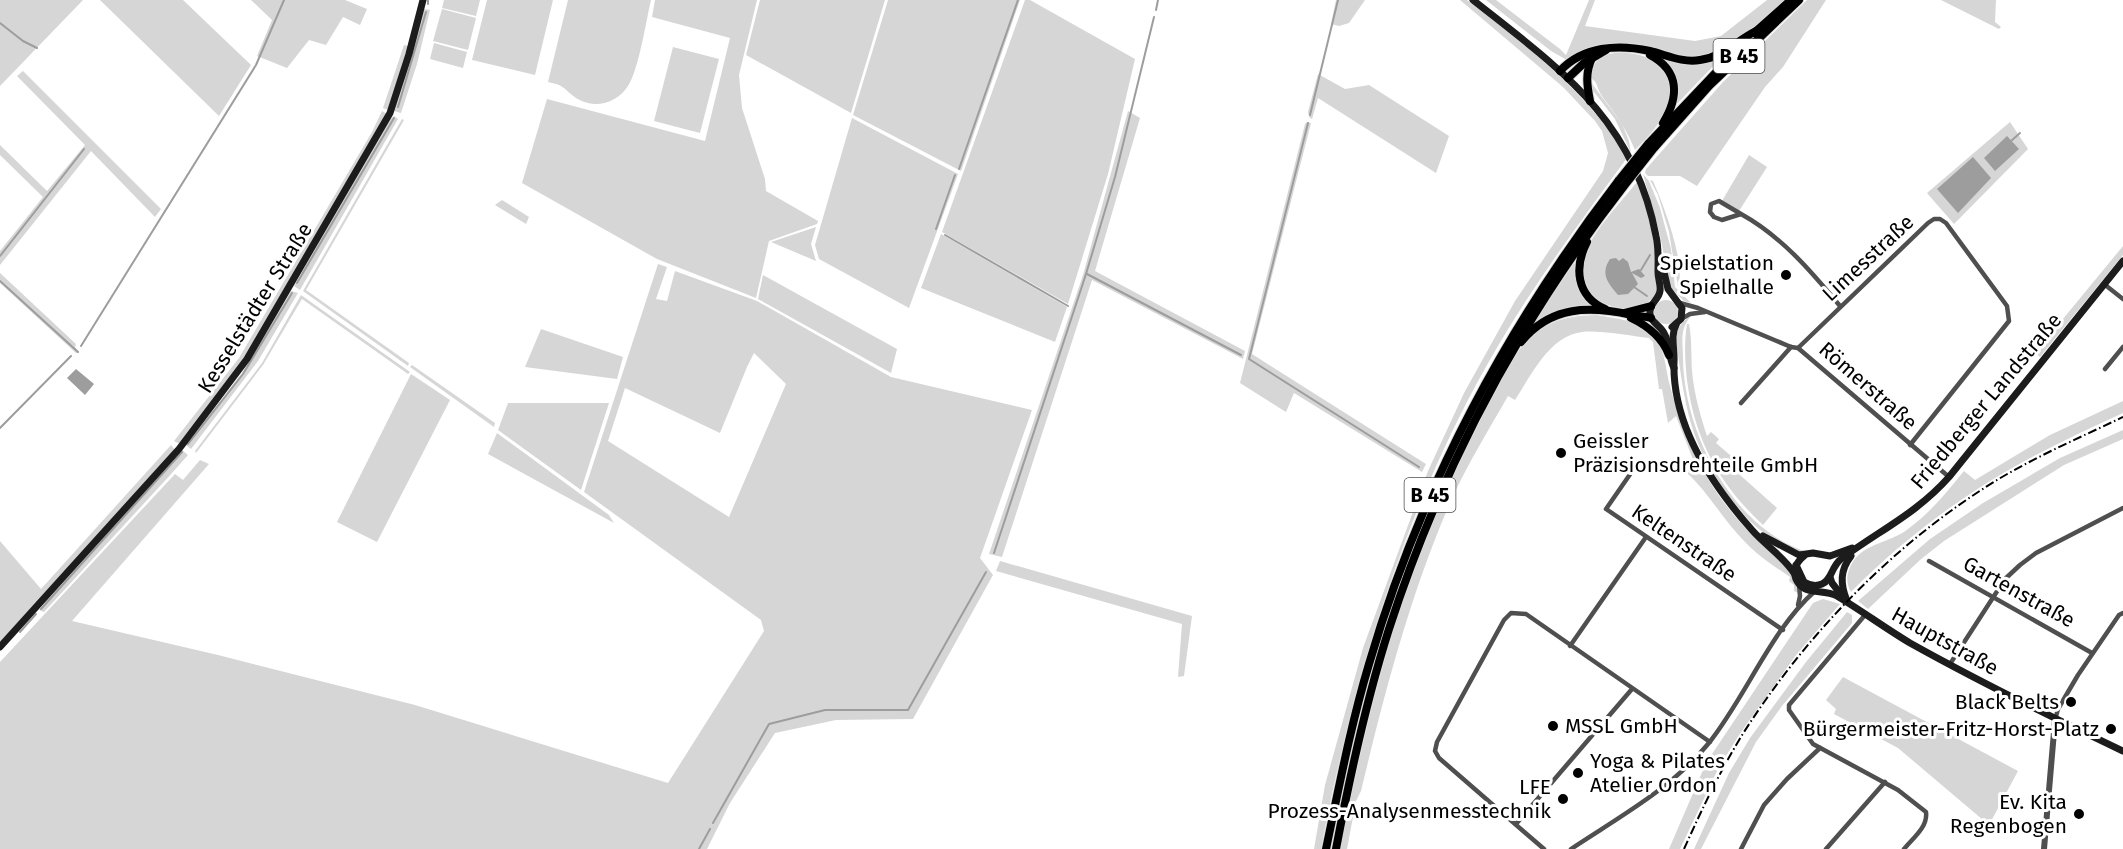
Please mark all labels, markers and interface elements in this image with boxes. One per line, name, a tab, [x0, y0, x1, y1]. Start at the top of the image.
road number: B 45	[1714, 39, 1764, 73]
street label: Limesstraße	[1817, 209, 1919, 307]
street label: Kesselstädter Straße	[192, 218, 318, 398]
place label: Spielstation Spielhalle	[1660, 250, 1774, 300]
marker: Spielstation Spielhalle	[1779, 268, 1793, 282]
street label: Friedberger Landstraße	[1905, 308, 2067, 494]
street label: Römerstraße	[1813, 336, 1923, 436]
place label: Geissler Präzisionsdrehteile GmbH	[1573, 428, 1818, 478]
marker: Geissler Präzisionsdrehteile GmbH	[1554, 446, 1568, 460]
road number: B 45	[1404, 478, 1456, 512]
street label: Keltenstraße	[1627, 498, 1741, 588]
street label: Gartenstraße	[1959, 551, 2079, 633]
street label: Hauptstraße	[1887, 601, 2003, 681]
place label: Black Belts	[1955, 689, 2059, 715]
marker: Black Belts	[2064, 695, 2078, 709]
place label: MSSL GmbH	[1565, 713, 1678, 739]
place label: Bürgermeister-Fritz-Horst-Platz	[1803, 716, 2099, 742]
marker: MSSL GmbH	[1546, 719, 1560, 733]
marker: Bürgermeister-Fritz-Horst-Platz	[2104, 722, 2118, 736]
place label: Yoga & Pilates Atelier Ordon	[1590, 748, 1725, 798]
marker: Yoga & Pilates Atelier Ordon	[1571, 766, 1585, 780]
place label: LFE Prozess-Analysenmesstechnik	[1268, 774, 1551, 824]
place label: Ev. Kita Regenbogen	[1950, 789, 2067, 839]
marker: LFE Prozess-Analysenmesstechnik	[1556, 792, 1570, 806]
marker: Ev. Kita Regenbogen	[2072, 807, 2086, 821]

